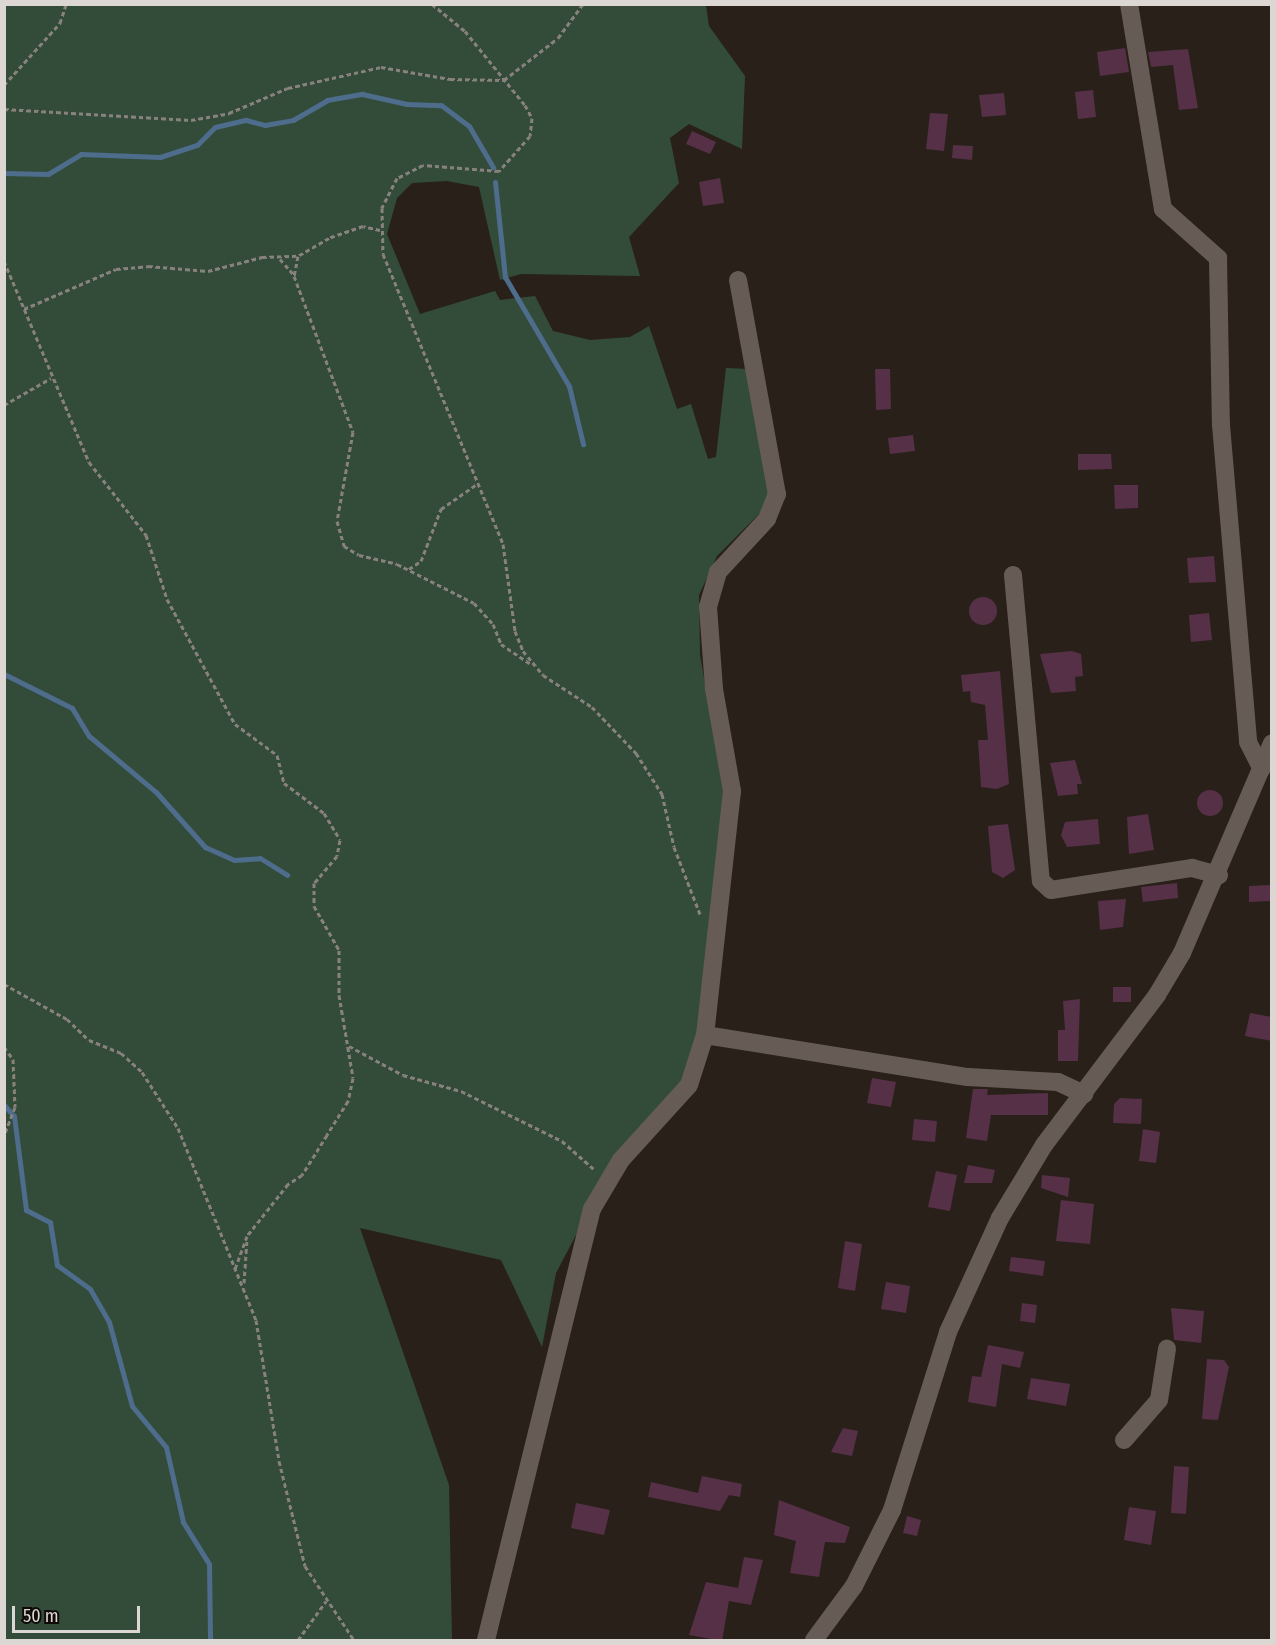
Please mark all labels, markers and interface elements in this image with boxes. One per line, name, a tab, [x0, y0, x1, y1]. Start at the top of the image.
scale bar	[15, 1594, 142, 1632]
text: 50 m	[23, 1605, 59, 1627]

